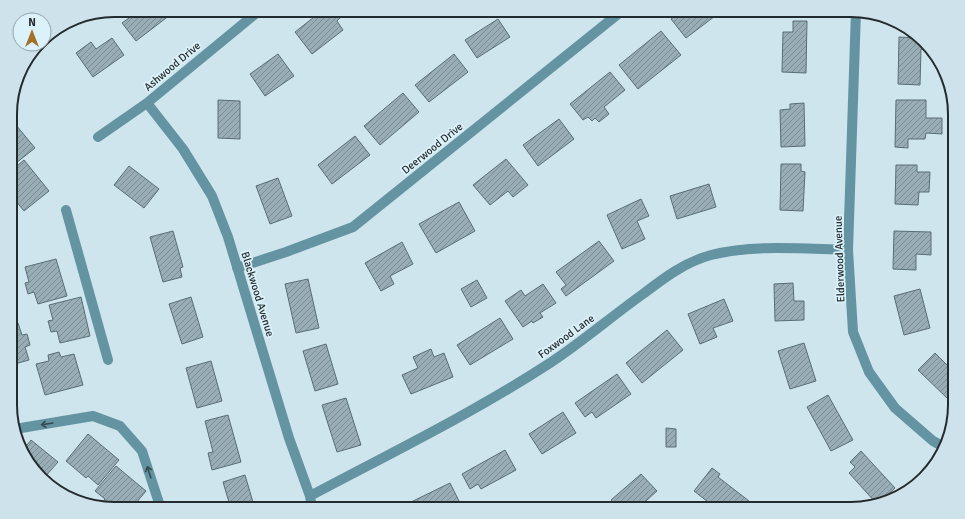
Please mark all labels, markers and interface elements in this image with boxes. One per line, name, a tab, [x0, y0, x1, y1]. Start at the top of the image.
north arrow	[12, 12, 52, 52]
text: N	[28, 16, 36, 29]
street label: Ashwood Drive	[142, 39, 203, 94]
street label: Deerwood Drive	[399, 120, 465, 177]
street label: Elderwood Avenue	[831, 215, 848, 303]
street label: Blackwood Avenue	[238, 250, 277, 338]
street label: Foxwood Lane	[536, 312, 597, 361]
one-way arrow	[41, 420, 54, 428]
one-way arrow	[145, 466, 152, 479]

